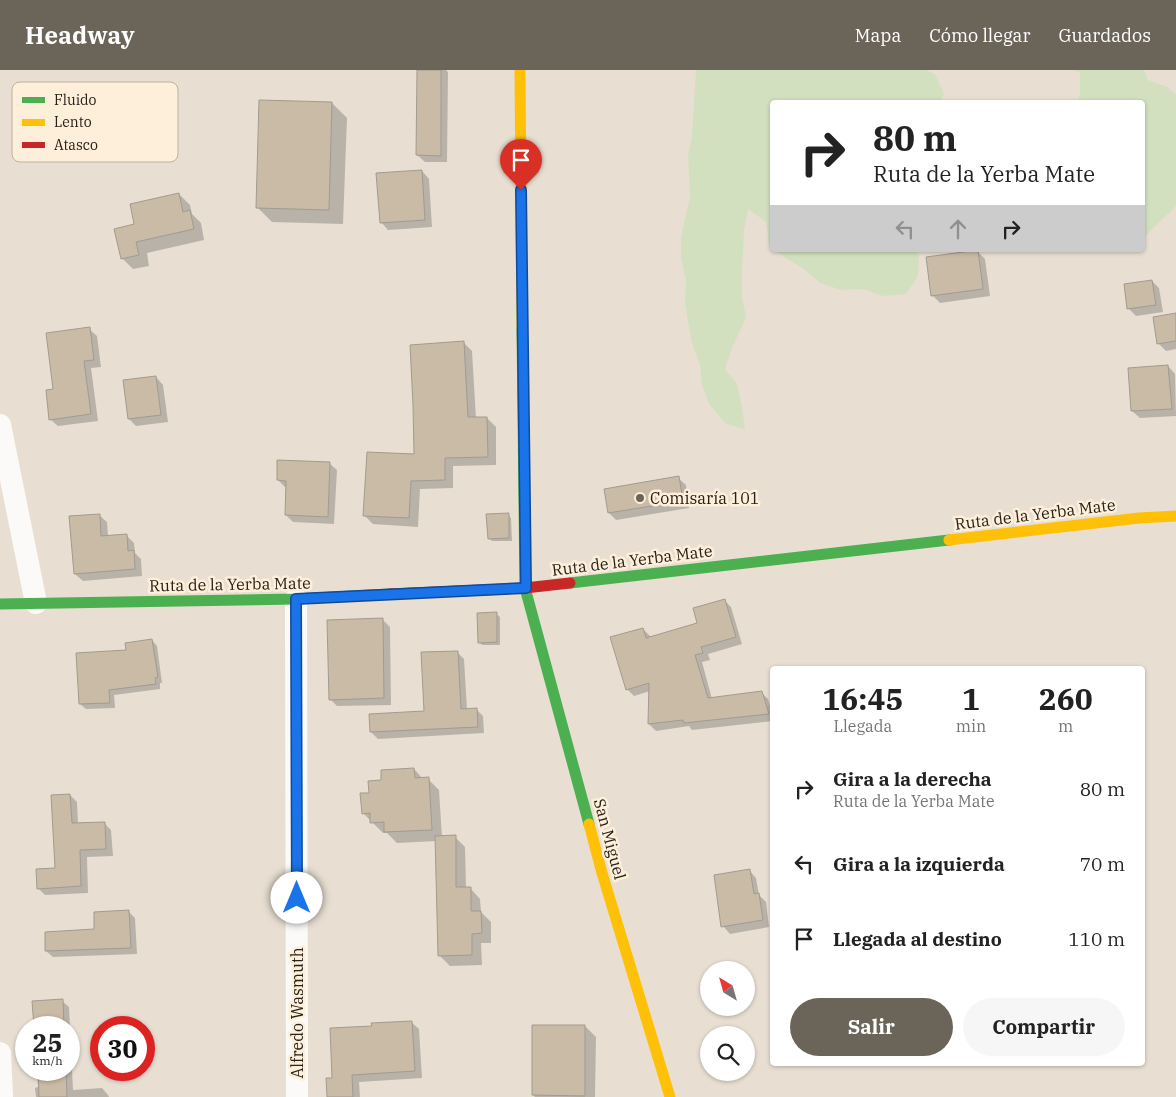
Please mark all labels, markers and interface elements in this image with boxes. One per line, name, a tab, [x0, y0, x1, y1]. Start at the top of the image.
text: Headway	[25, 19, 135, 51]
text: Mapa	[855, 24, 901, 47]
text: Cómo llegar	[929, 24, 1030, 47]
text: Guardados	[1058, 24, 1151, 47]
legend	[12, 82, 178, 162]
text: Fluido	[54, 91, 97, 109]
text: Lento	[54, 113, 92, 131]
text: 80 m	[873, 115, 957, 161]
icon: right	[790, 120, 855, 185]
text: Atasco	[54, 136, 98, 154]
pin	[500, 139, 542, 190]
icon: arrive	[507, 146, 535, 174]
text: Ruta de la Yerba Mate	[873, 159, 1095, 188]
icon: left	[891, 215, 919, 243]
icon: ahead	[944, 215, 972, 243]
icon: right	[997, 215, 1025, 243]
place label: Comisaría 101	[650, 488, 759, 508]
marker: Comisaría 101	[634, 492, 646, 504]
street label: Ruta de la Yerba Mate	[954, 494, 1116, 534]
street label: Ruta de la Yerba Mate	[551, 540, 713, 580]
street label: Ruta de la Yerba Mate	[149, 573, 311, 595]
text: 16:45	[822, 679, 903, 718]
text: 1	[962, 679, 980, 718]
text: 260	[1039, 679, 1093, 718]
text: Llegada	[834, 716, 892, 736]
text: min	[956, 716, 986, 736]
text: m	[1058, 716, 1073, 736]
text: Gira a la derecha	[833, 767, 992, 791]
icon: right	[790, 775, 818, 803]
text: 80 m	[1080, 777, 1125, 801]
text: Ruta de la Yerba Mate	[833, 791, 995, 811]
street label: San Miguel	[590, 796, 630, 882]
icon: left	[790, 850, 818, 878]
text: Gira a la izquierda	[833, 852, 1005, 876]
text: 70 m	[1080, 852, 1125, 876]
position arrow	[270, 871, 322, 923]
icon: arrive	[790, 925, 818, 953]
text: Llegada al destino	[833, 927, 1002, 951]
text: 110 m	[1068, 927, 1125, 951]
street label: Alfredo Wasmuth	[287, 947, 307, 1079]
north arrow	[700, 961, 755, 1016]
map controls	[700, 961, 755, 1081]
button: Salir	[790, 998, 953, 1056]
button: Compartir	[963, 998, 1125, 1056]
speed limit sign: 30	[90, 1016, 155, 1081]
text: 25	[32, 1026, 63, 1059]
button: search	[700, 1026, 755, 1081]
text: km/h	[32, 1053, 63, 1068]

